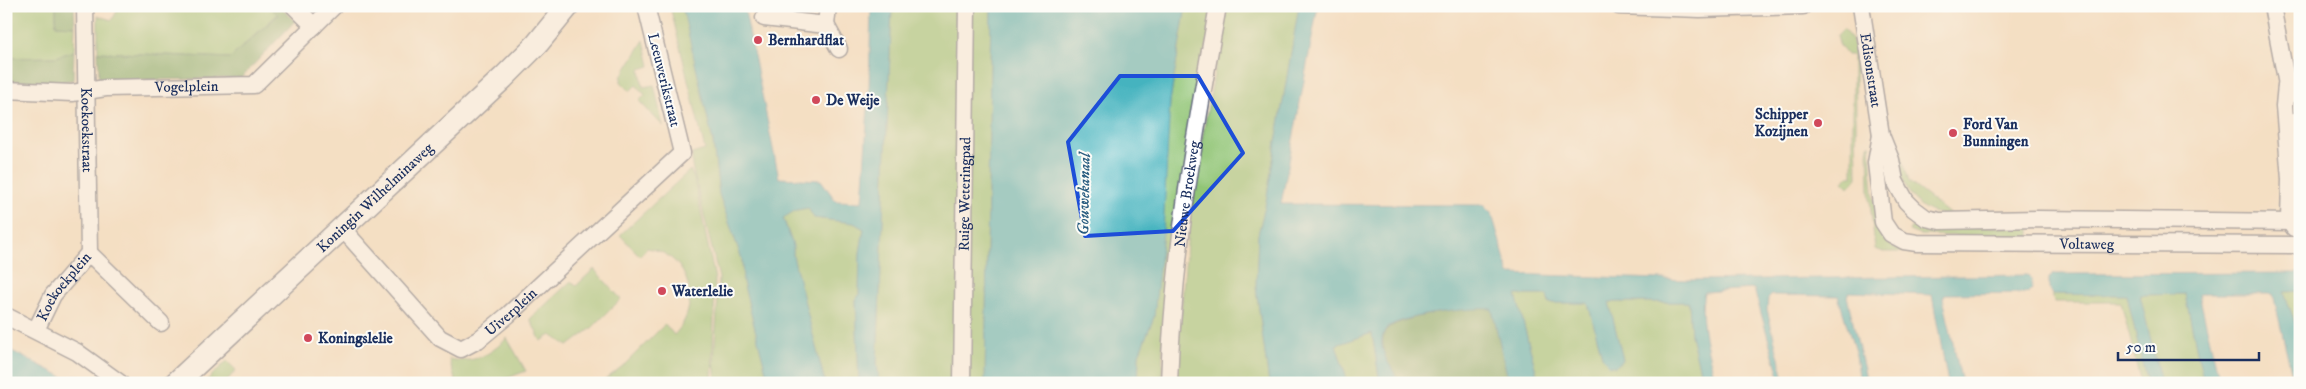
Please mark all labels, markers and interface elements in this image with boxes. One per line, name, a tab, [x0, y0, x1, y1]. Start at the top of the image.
street label: Leeuwerikstraat	[643, 31, 685, 129]
place label: Bernhardflat	[768, 31, 844, 50]
street label: Edisonstraat	[1856, 32, 1886, 109]
marker: Bernhardflat	[752, 34, 764, 46]
street label: Vogelplein	[153, 76, 219, 97]
street label: Koekoekstraat	[77, 87, 97, 173]
place label: De Weije	[826, 91, 880, 110]
marker: De Weije	[810, 94, 822, 106]
place label: Schipper Kozijnen	[1755, 105, 1808, 141]
place label: Ford Van Bunningen	[1963, 115, 2029, 151]
marker: Schipper Kozijnen	[1812, 117, 1824, 129]
marker: Ford Van Bunningen	[1947, 127, 1959, 139]
street label: Ruige Weteringpad	[954, 136, 975, 251]
street label: Koningin Wilhelminaweg	[313, 138, 438, 256]
street label: Nieuwe Broekweg	[1170, 139, 1204, 248]
water label: Gouwekanaal	[1073, 151, 1095, 235]
street label: Voltaweg	[2058, 234, 2115, 254]
street label: Koekoekplein	[32, 248, 96, 324]
place label: Waterlelie	[671, 282, 734, 301]
street label: Uiverplein	[481, 283, 541, 340]
marker: Waterlelie	[656, 285, 668, 297]
place label: Koningslelie	[318, 329, 394, 348]
scale bar	[2118, 329, 2260, 361]
marker: Koningslelie	[302, 332, 314, 344]
text: 50 m	[2126, 338, 2156, 357]

